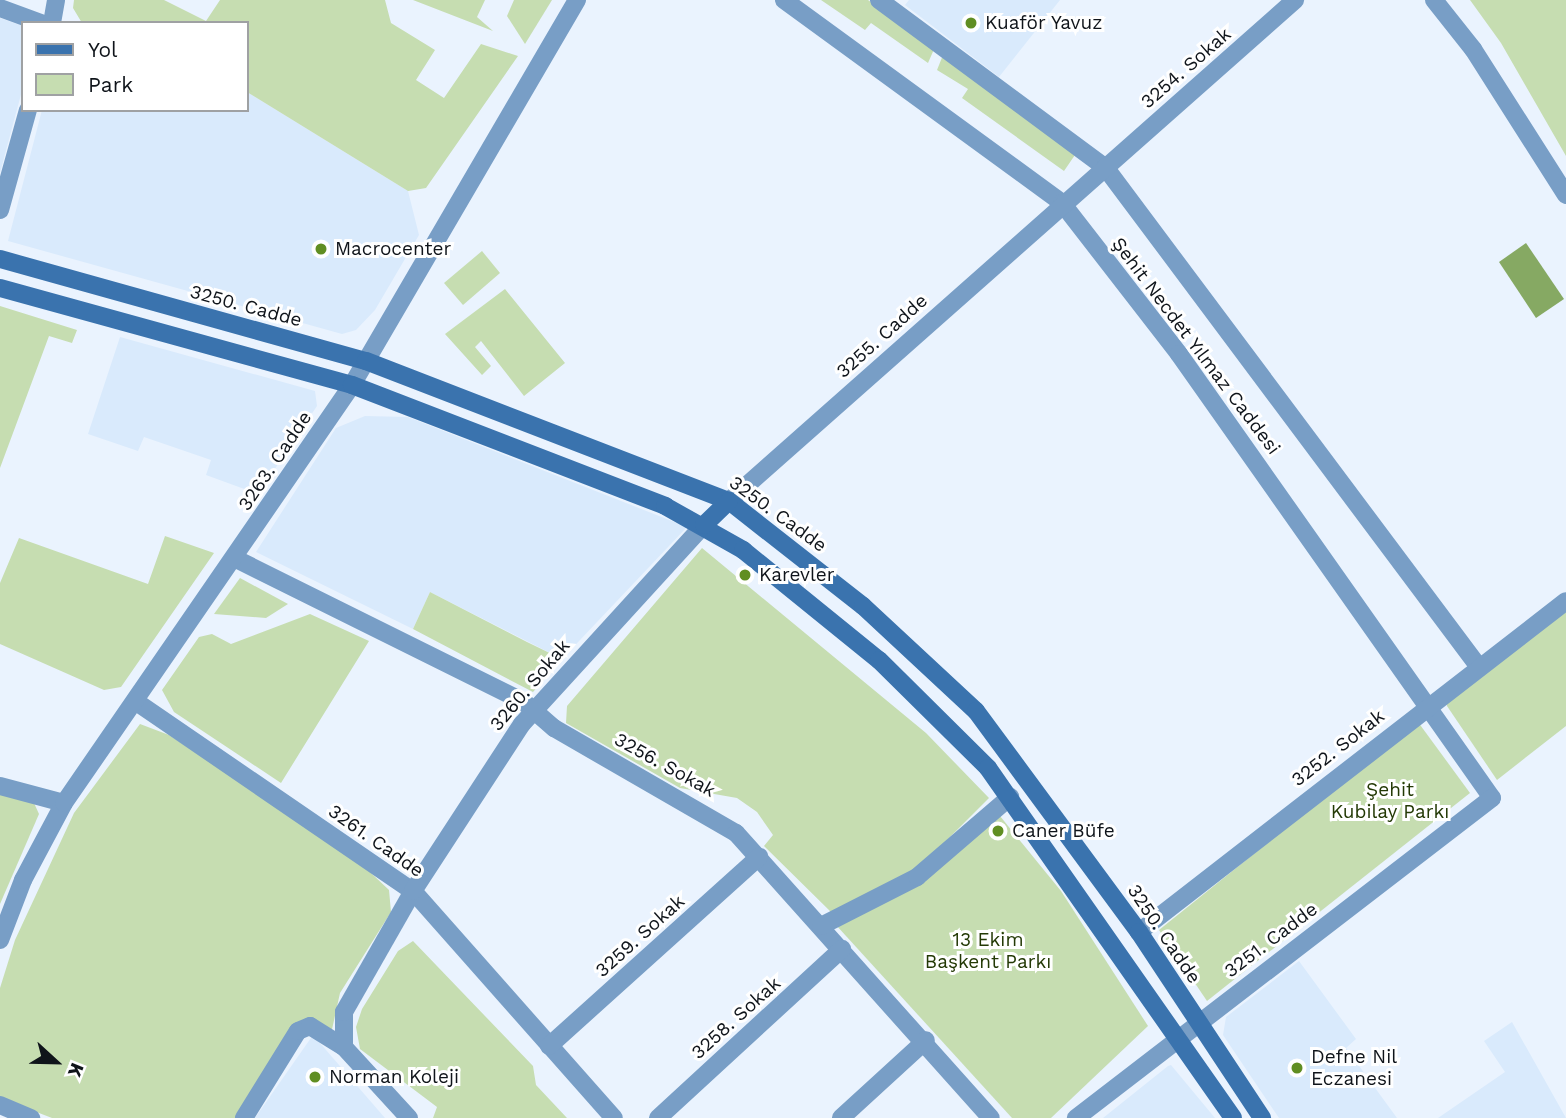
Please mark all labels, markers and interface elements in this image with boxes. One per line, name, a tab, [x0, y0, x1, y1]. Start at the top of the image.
place label: Kuaför Yavuz	[985, 12, 1104, 34]
marker: Kuaför Yavuz	[963, 15, 979, 31]
legend	[21, 21, 248, 112]
street label: 3254. Sokak	[1136, 23, 1236, 113]
text: Yol	[88, 37, 118, 62]
text: Park	[88, 72, 133, 97]
street label: Şehit Necdet Yılmaz Caddesi	[1107, 233, 1285, 459]
place label: Macrocenter	[335, 238, 451, 260]
marker: Macrocenter	[313, 241, 329, 257]
street label: 3250. Cadde	[188, 280, 304, 332]
street label: 3255. Cadde	[832, 289, 932, 383]
street label: 3263. Cadde	[233, 407, 317, 515]
street label: 3250. Cadde	[725, 471, 831, 557]
place label: Karevler	[759, 564, 835, 586]
marker: Karevler	[737, 567, 753, 583]
street label: 3260. Sokak	[485, 635, 575, 735]
street label: 3252. Sokak	[1287, 705, 1389, 791]
street label: 3256. Sokak	[611, 728, 719, 802]
park label: Şehit Kubilay Parkı	[1331, 779, 1449, 823]
street label: 3261. Cadde	[324, 800, 428, 882]
place label: Caner Büfe	[1012, 820, 1115, 842]
marker: Caner Büfe	[990, 823, 1006, 839]
street label: 3250. Cadde	[1122, 880, 1206, 988]
street label: 3259. Sokak	[591, 890, 689, 982]
street label: 3251. Cadde	[1220, 898, 1322, 982]
park label: 13 Ekim Başkent Parkı	[925, 929, 1051, 973]
street label: 3258. Sokak	[687, 972, 785, 1064]
north arrow	[21, 1027, 91, 1097]
place label: Defne Nil Eczanesi	[1311, 1046, 1397, 1090]
text: K	[63, 1060, 89, 1080]
marker: Defne Nil Eczanesi	[1289, 1060, 1305, 1076]
place label: Norman Koleji	[329, 1066, 459, 1088]
marker: Norman Koleji	[307, 1069, 323, 1085]

